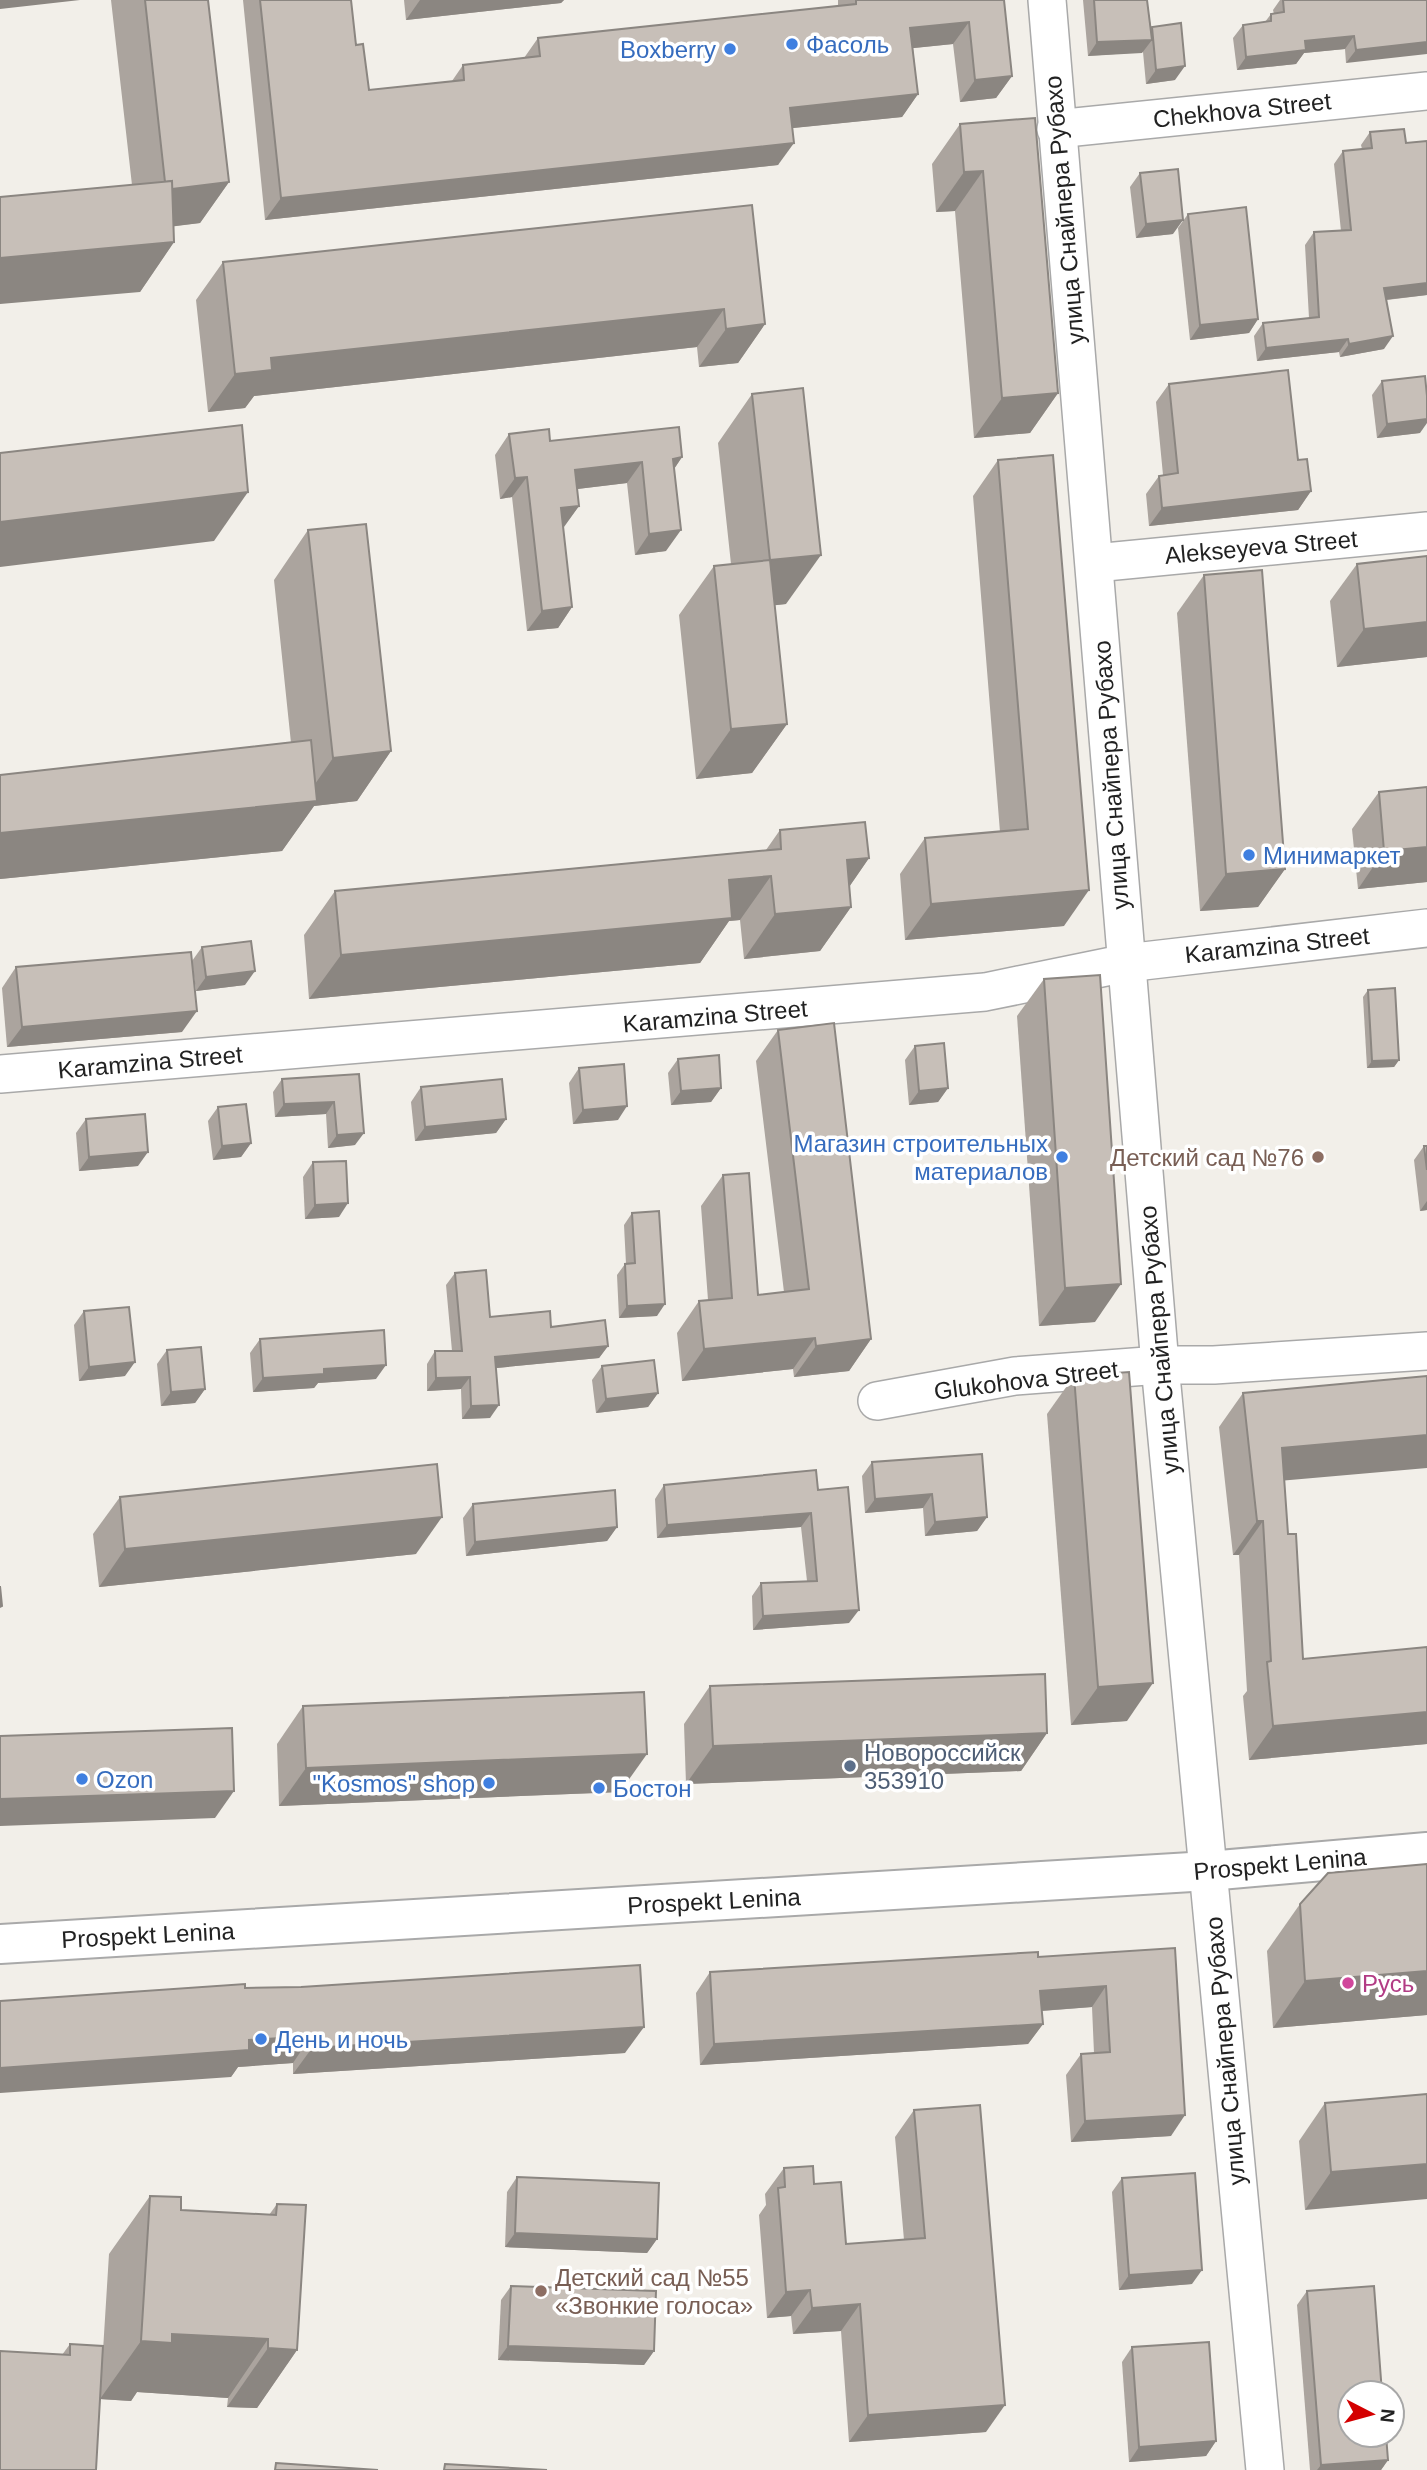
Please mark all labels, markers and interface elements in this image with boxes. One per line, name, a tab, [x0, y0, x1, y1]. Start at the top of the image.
place label: Фасоль	[806, 31, 889, 58]
place label: Boxberry	[620, 36, 716, 63]
marker: Фасоль	[784, 36, 800, 52]
marker: Boxberry	[722, 41, 738, 57]
street label: улица Снайпера Рубахо	[1039, 75, 1089, 345]
street label: Chekhova Street	[1152, 87, 1333, 133]
street label: Alekseyeva Street	[1163, 525, 1359, 569]
street label: улица Снайпера Рубахо	[1088, 640, 1134, 910]
place label: Минимаркет	[1263, 842, 1401, 869]
marker: Минимаркет	[1241, 847, 1257, 863]
street label: Karamzina Street	[1183, 922, 1371, 968]
street label: Karamzina Street	[621, 994, 809, 1038]
street label: Karamzina Street	[56, 1040, 244, 1084]
place label: Магазин строительных материалов	[793, 1130, 1048, 1185]
place label: Детский сад №76	[1110, 1144, 1304, 1171]
marker: Магазин строительных материалов	[1054, 1149, 1070, 1165]
marker: Детский сад №76	[1310, 1149, 1326, 1165]
street label: улица Снайпера Рубахо	[1134, 1205, 1184, 1475]
street label: Glukohova Street	[932, 1355, 1120, 1405]
place label: Новороссийск 353910	[864, 1739, 1021, 1794]
marker: Новороссийск 353910	[842, 1758, 858, 1774]
place label: Ozon	[96, 1766, 153, 1793]
place label: "Kosmos" shop	[313, 1770, 475, 1797]
marker: Ozon	[74, 1771, 90, 1787]
marker: "Kosmos" shop	[481, 1775, 497, 1791]
place label: Бостон	[613, 1775, 691, 1802]
marker: Бостон	[591, 1780, 607, 1796]
street label: Prospekt Lenina	[1192, 1843, 1368, 1885]
street label: Prospekt Lenina	[627, 1883, 802, 1919]
street label: улица Снайпера Рубахо	[1200, 1916, 1250, 2186]
street label: Prospekt Lenina	[61, 1917, 236, 1953]
place label: Русь	[1362, 1970, 1414, 1997]
marker: Русь	[1340, 1975, 1356, 1991]
place label: День и ночь	[275, 2026, 408, 2053]
marker: День и ночь	[253, 2031, 269, 2047]
place label: Детский сад №55 «Звонкие голоса»	[555, 2264, 753, 2319]
marker: Детский сад №55 «Звонкие голоса»	[533, 2283, 549, 2299]
north arrow	[1336, 2379, 1406, 2449]
text: N	[1376, 2408, 1399, 2424]

